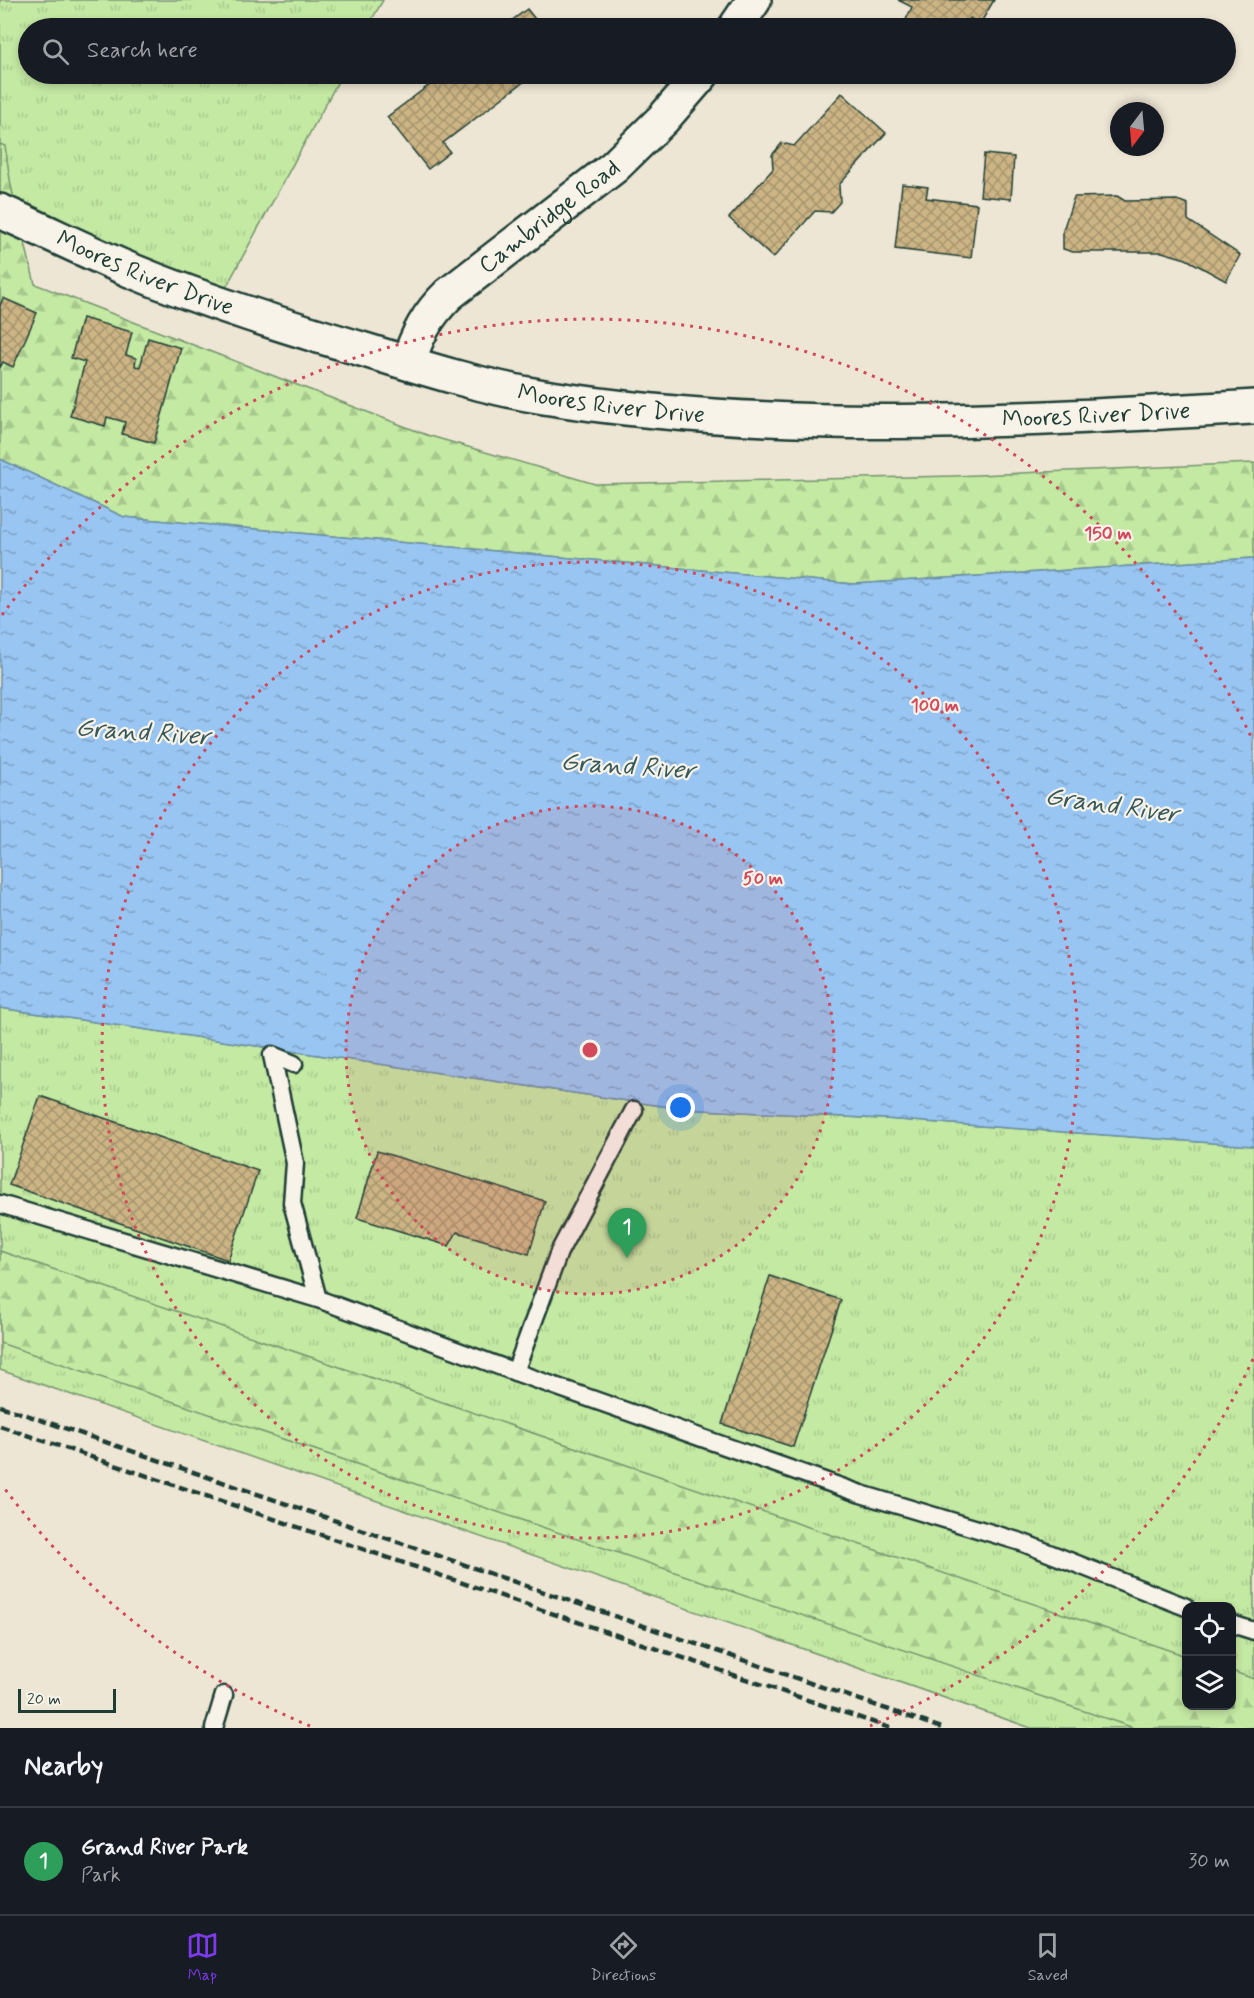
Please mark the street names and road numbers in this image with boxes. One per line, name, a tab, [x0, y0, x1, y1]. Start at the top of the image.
street label: Cambridge Road	[472, 152, 627, 281]
street label: Moores River Drive	[51, 223, 238, 323]
street label: Moores River Drive	[515, 377, 706, 431]
street label: Moores River Drive	[1002, 395, 1191, 435]

